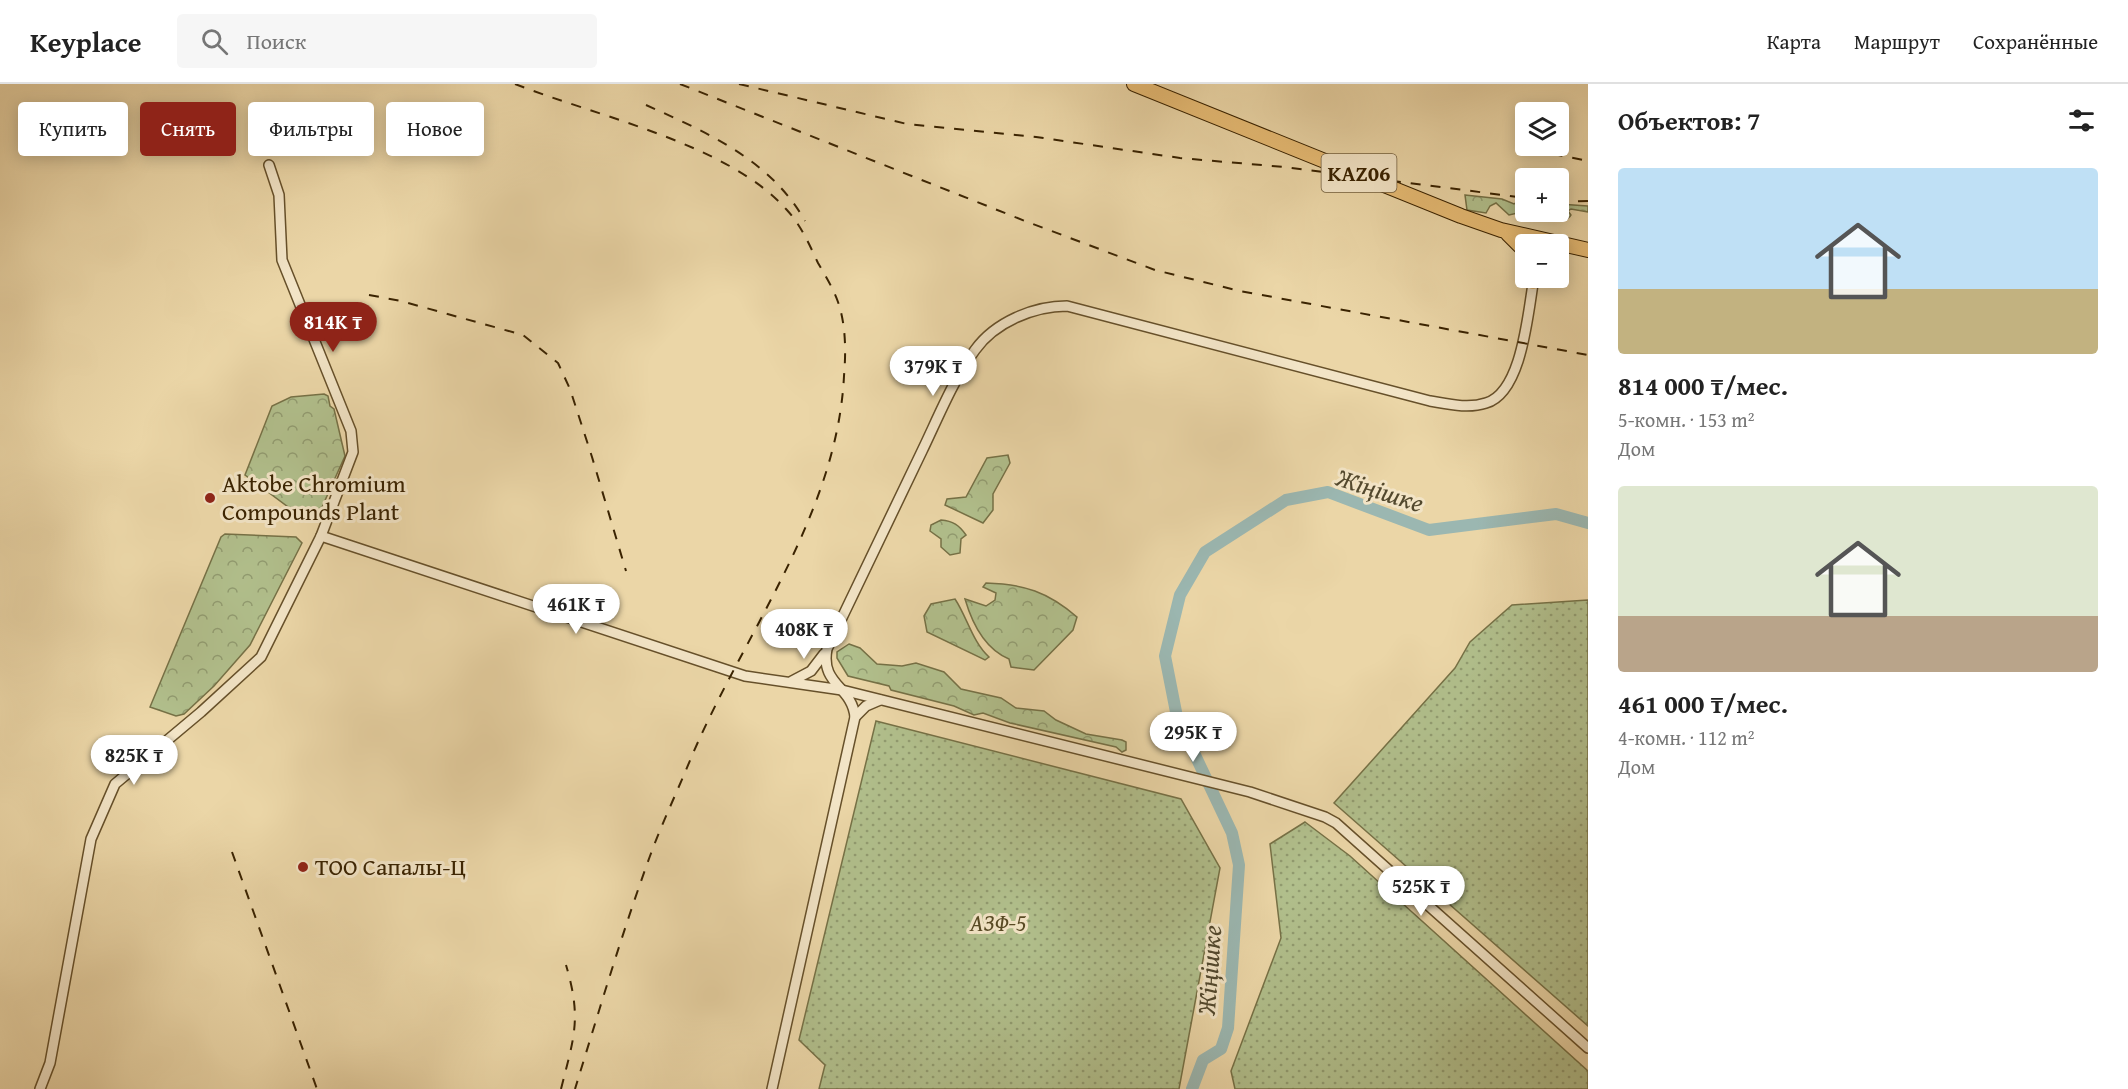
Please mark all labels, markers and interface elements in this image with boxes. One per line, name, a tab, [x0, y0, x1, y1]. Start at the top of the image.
search box	[177, 14, 597, 68]
text: Keyplace	[30, 21, 141, 62]
icon: search	[198, 25, 231, 58]
text: Поиск	[246, 25, 306, 57]
text: Карта	[1767, 26, 1821, 57]
text: Маршрут	[1854, 26, 1940, 57]
text: Сохранённые	[1973, 26, 2098, 57]
text: Объектов: 7	[1618, 101, 1761, 140]
chip: Купить	[18, 102, 128, 156]
chip: Снять	[140, 102, 236, 156]
chip: Фильтры	[248, 102, 374, 156]
chip: Новое	[386, 102, 484, 156]
map controls	[1515, 102, 1569, 288]
button: layers	[1515, 102, 1569, 156]
icon: filters	[2065, 104, 2098, 137]
road number: KАZ06	[1322, 154, 1396, 192]
button: +	[1515, 168, 1569, 222]
icon: home	[1804, 207, 1912, 315]
button: −	[1515, 234, 1569, 288]
pin: 814K ₸	[284, 302, 382, 353]
text: 814K ₸	[304, 307, 362, 336]
pin: 379K ₸	[884, 346, 982, 397]
text: 379K ₸	[904, 351, 962, 380]
text: 814 000 ₸/мес.	[1618, 366, 1788, 405]
text: 5-комн. · 153 m²	[1618, 405, 1754, 434]
text: Дом	[1618, 434, 1655, 463]
water label: Жіңішке	[1330, 457, 1429, 522]
place label: Aktobe Chromium Compounds Plant	[222, 466, 406, 529]
marker: Aktobe Chromium Compounds Plant	[203, 491, 217, 505]
icon: home	[1804, 525, 1912, 633]
pin: 461K ₸	[527, 584, 625, 635]
text: 461K ₸	[547, 589, 605, 618]
pin: 408K ₸	[755, 609, 853, 660]
text: 408K ₸	[775, 614, 833, 643]
text: 461 000 ₸/мес.	[1618, 684, 1788, 723]
pin: 295K ₸	[1144, 712, 1242, 763]
text: 295K ₸	[1164, 717, 1222, 746]
text: 4-комн. · 112 m²	[1618, 723, 1754, 752]
pin: 825K ₸	[85, 735, 183, 786]
text: 825K ₸	[105, 740, 163, 769]
text: Дом	[1618, 752, 1655, 781]
place label: ТОО Сапалы-Ц	[315, 849, 466, 884]
marker: ТОО Сапалы-Ц	[296, 860, 310, 874]
pin: 525K ₸	[1372, 866, 1470, 917]
text: 525K ₸	[1392, 871, 1450, 900]
park label: АЗФ-5	[969, 905, 1026, 940]
water label: Жіңішке	[1186, 924, 1231, 1017]

